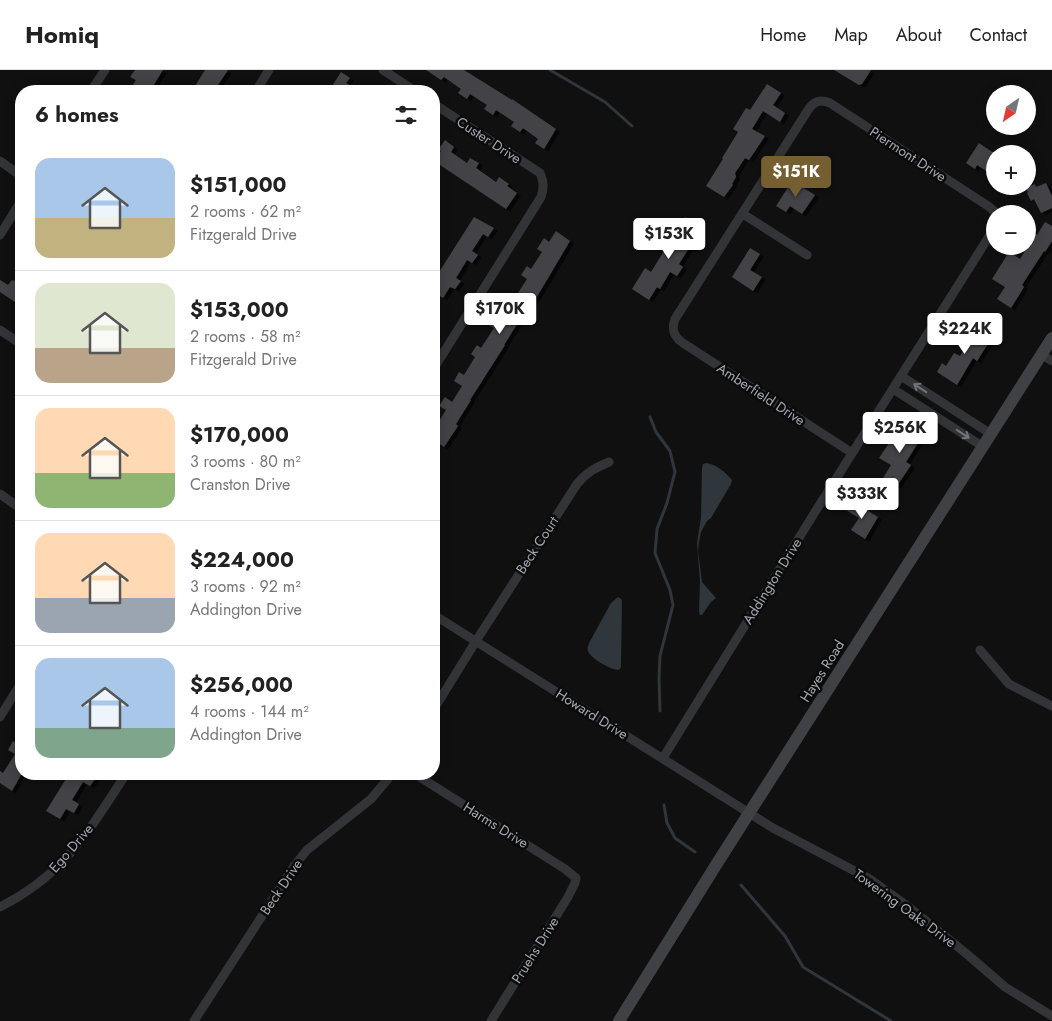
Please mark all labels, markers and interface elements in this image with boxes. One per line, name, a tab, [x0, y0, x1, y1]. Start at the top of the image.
text: Homiq	[25, 17, 99, 52]
text: Home	[760, 22, 806, 48]
text: Map	[834, 22, 868, 48]
text: About	[896, 22, 941, 48]
text: Contact	[969, 22, 1027, 48]
north arrow	[986, 85, 1036, 135]
map controls	[986, 85, 1036, 255]
text: 6 homes	[35, 100, 119, 130]
icon: filters	[392, 101, 420, 129]
street label: Custer Drive	[453, 112, 525, 168]
street label: Piermont Drive	[866, 122, 950, 186]
button: +	[986, 145, 1036, 195]
pin: $151K	[761, 156, 831, 198]
text: $151K	[772, 160, 820, 183]
text: $151,000	[190, 170, 287, 200]
icon: home	[75, 178, 135, 238]
text: 2 rooms · 62 m²	[190, 200, 301, 223]
button: −	[986, 205, 1036, 255]
pin: $153K	[634, 218, 704, 260]
text: $153K	[644, 222, 694, 245]
text: Fitzgerald Drive	[190, 223, 297, 246]
pin: $170K	[465, 292, 535, 335]
text: $153,000	[190, 295, 289, 325]
text: $170K	[475, 297, 525, 320]
icon: home	[75, 303, 135, 363]
pin: $224K	[930, 312, 1000, 355]
text: $224K	[938, 317, 992, 340]
text: 2 rooms · 58 m²	[190, 325, 301, 348]
text: Fitzgerald Drive	[190, 348, 297, 371]
street label: Amberfield Drive	[713, 358, 809, 430]
one-way arrow	[914, 383, 928, 393]
pin: $256K	[865, 412, 935, 454]
text: $256K	[874, 416, 926, 439]
text: $170,000	[190, 420, 289, 450]
icon: home	[75, 428, 135, 488]
one-way arrow	[956, 429, 970, 439]
text: 3 rooms · 80 m²	[190, 450, 301, 473]
text: Cranston Drive	[190, 473, 290, 496]
pin: $333K	[827, 478, 897, 520]
text: $333K	[837, 482, 887, 505]
street label: Beck Court	[511, 512, 563, 578]
street label: Addington Drive	[738, 534, 806, 628]
text: $224,000	[190, 545, 294, 575]
icon: home	[75, 553, 135, 613]
text: 3 rooms · 92 m²	[190, 575, 301, 598]
text: Addington Drive	[190, 598, 302, 621]
street label: Hayes Road	[795, 636, 849, 706]
text: $256,000	[190, 670, 293, 700]
icon: home	[75, 678, 135, 738]
street label: Howard Drive	[552, 684, 632, 744]
text: 4 rooms · 144 m²	[190, 700, 309, 723]
text: Addington Drive	[190, 723, 302, 746]
street label: Harms Drive	[460, 797, 532, 853]
street label: Ego Drive	[44, 819, 98, 877]
street label: Beck Drive	[255, 855, 307, 919]
street label: Towering Oaks Drive	[850, 864, 960, 952]
street label: Pruehs Drive	[507, 913, 563, 987]

